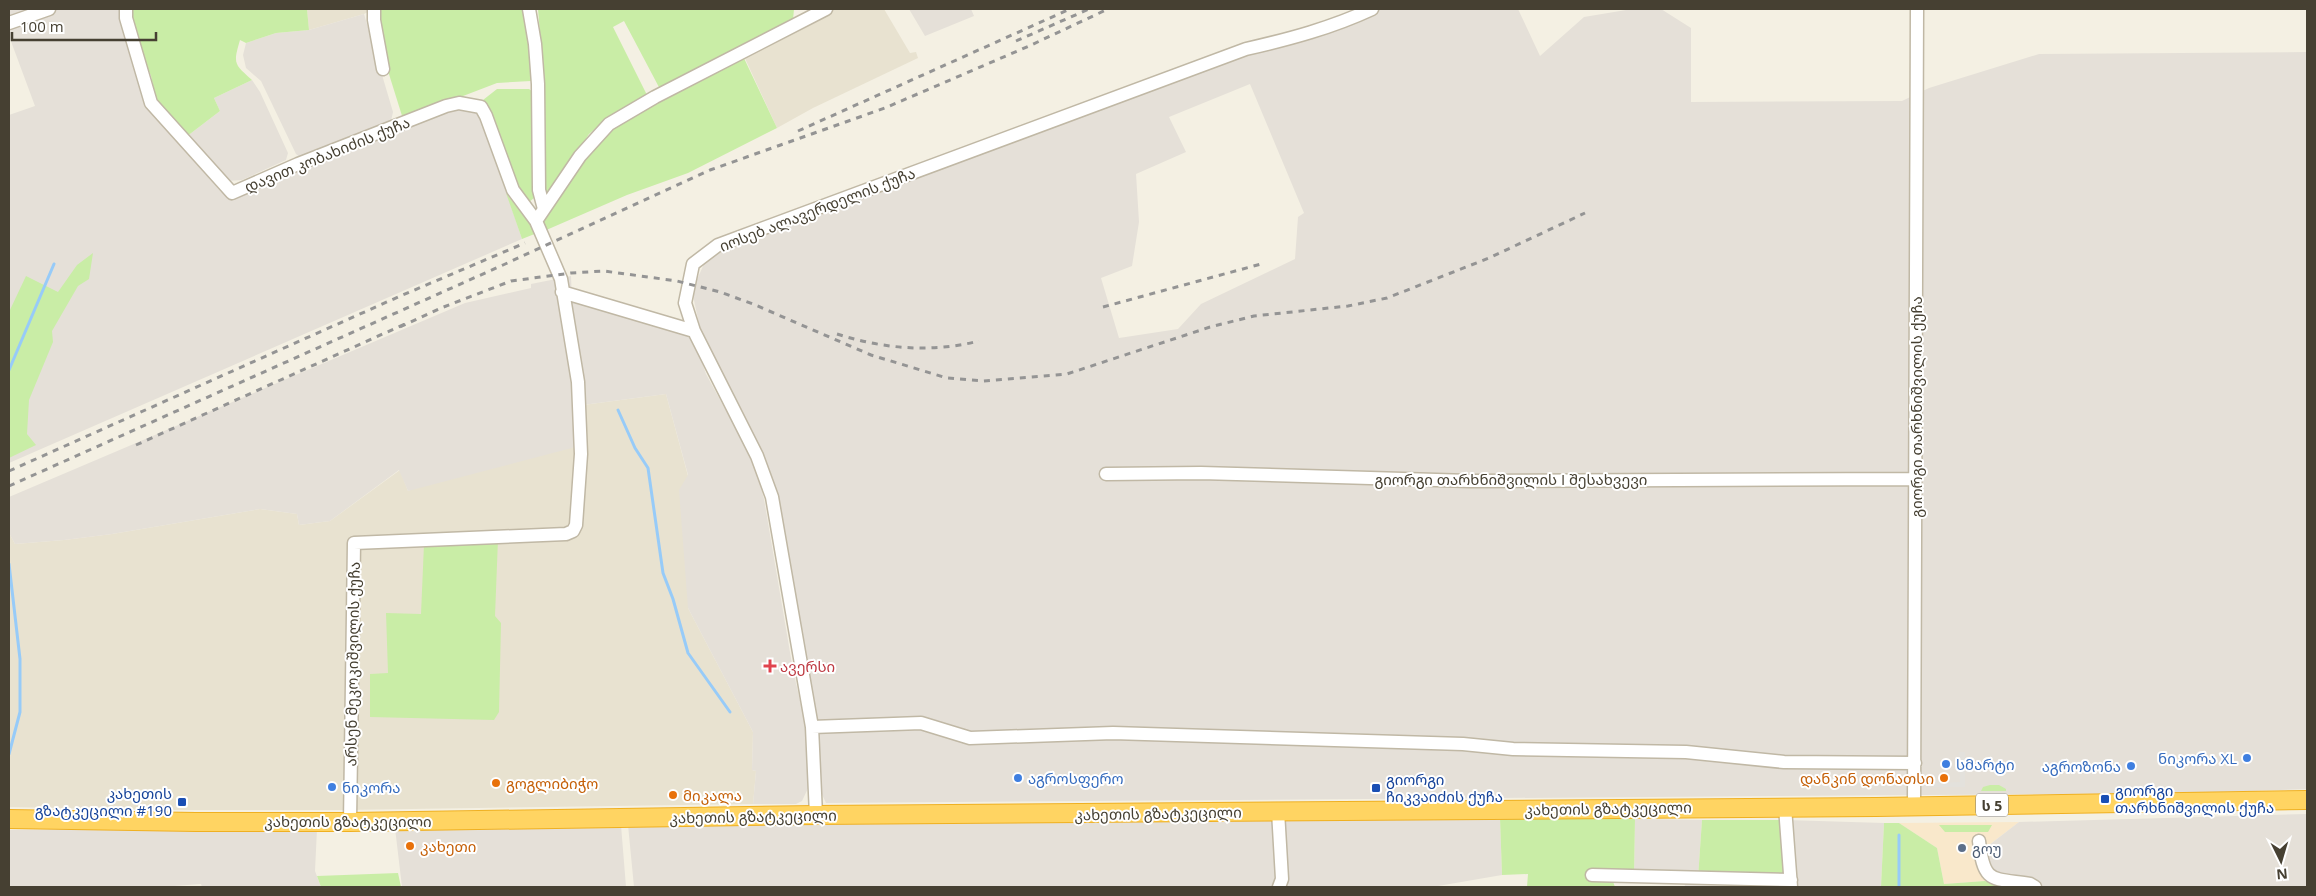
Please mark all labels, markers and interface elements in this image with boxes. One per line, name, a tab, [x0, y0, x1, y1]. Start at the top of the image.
scale bar	[12, 10, 156, 42]
text: 100 m	[20, 16, 64, 36]
street label: დავით კობახიძის ქუჩა	[241, 112, 413, 196]
street label: იოსებ ალავერდელის ქუჩა	[716, 162, 918, 256]
street label: გიორგი თარხნიშვილის ქუჩა	[1906, 296, 1926, 518]
street label: გიორგი თარხნიშვილის I შესახვევი	[1375, 469, 1647, 489]
street label: არსენ მეკოკიშვილის ქუჩა	[340, 561, 364, 767]
place label: ავერსი	[780, 656, 835, 676]
marker: ავერსი	[764, 660, 776, 672]
place label: ნიკორა XL	[2158, 748, 2237, 768]
marker: ნიკორა XL	[2241, 752, 2253, 764]
place label: სმარტი	[1956, 754, 2015, 774]
place label: აგროზონა	[2042, 756, 2121, 776]
marker: სმარტი	[1940, 758, 1952, 770]
marker: აგროზონა	[2125, 760, 2137, 772]
place label: აგროსფერო	[1028, 768, 1124, 788]
place label: დანკინ დონათსი	[1800, 768, 1934, 788]
place label: გიორგი ჩიკვაიძის ქუჩა	[1386, 769, 1503, 806]
marker: აგროსფერო	[1012, 772, 1024, 784]
marker: დანკინ დონათსი	[1938, 772, 1950, 784]
place label: გოგლიბიჭო	[506, 773, 598, 793]
place label: ნიკორა	[342, 777, 401, 797]
marker: გოგლიბიჭო	[490, 777, 502, 789]
place label: გიორგი თარხნიშვილის ქუჩა	[2115, 780, 2274, 817]
marker: ნიკორა	[326, 781, 338, 793]
marker: გიორგი ჩიკვაიძის ქუჩა	[1370, 782, 1382, 794]
place label: კახეთის გზატკეცილი #190	[35, 783, 172, 820]
place label: მიკალა	[683, 785, 742, 805]
marker: მიკალა	[667, 789, 679, 801]
marker: გიორგი თარხნიშვილის ქუჩა	[2099, 793, 2111, 805]
road number: ს 5	[1976, 794, 2008, 816]
marker: კახეთის გზატკეცილი #190	[176, 796, 188, 808]
street label: კახეთის გზატკეცილი	[1524, 797, 1692, 819]
street label: კახეთის გზატკეცილი	[1074, 802, 1242, 824]
street label: კახეთის გზატკეცილი	[669, 805, 837, 827]
street label: კახეთის გზატკეცილი	[264, 811, 432, 831]
place label: კახეთი	[420, 836, 476, 856]
north arrow	[2256, 836, 2306, 886]
place label: გოუ	[1972, 838, 2002, 858]
marker: კახეთი	[404, 840, 416, 852]
marker: გოუ	[1956, 842, 1968, 854]
text: N	[2276, 864, 2289, 884]

